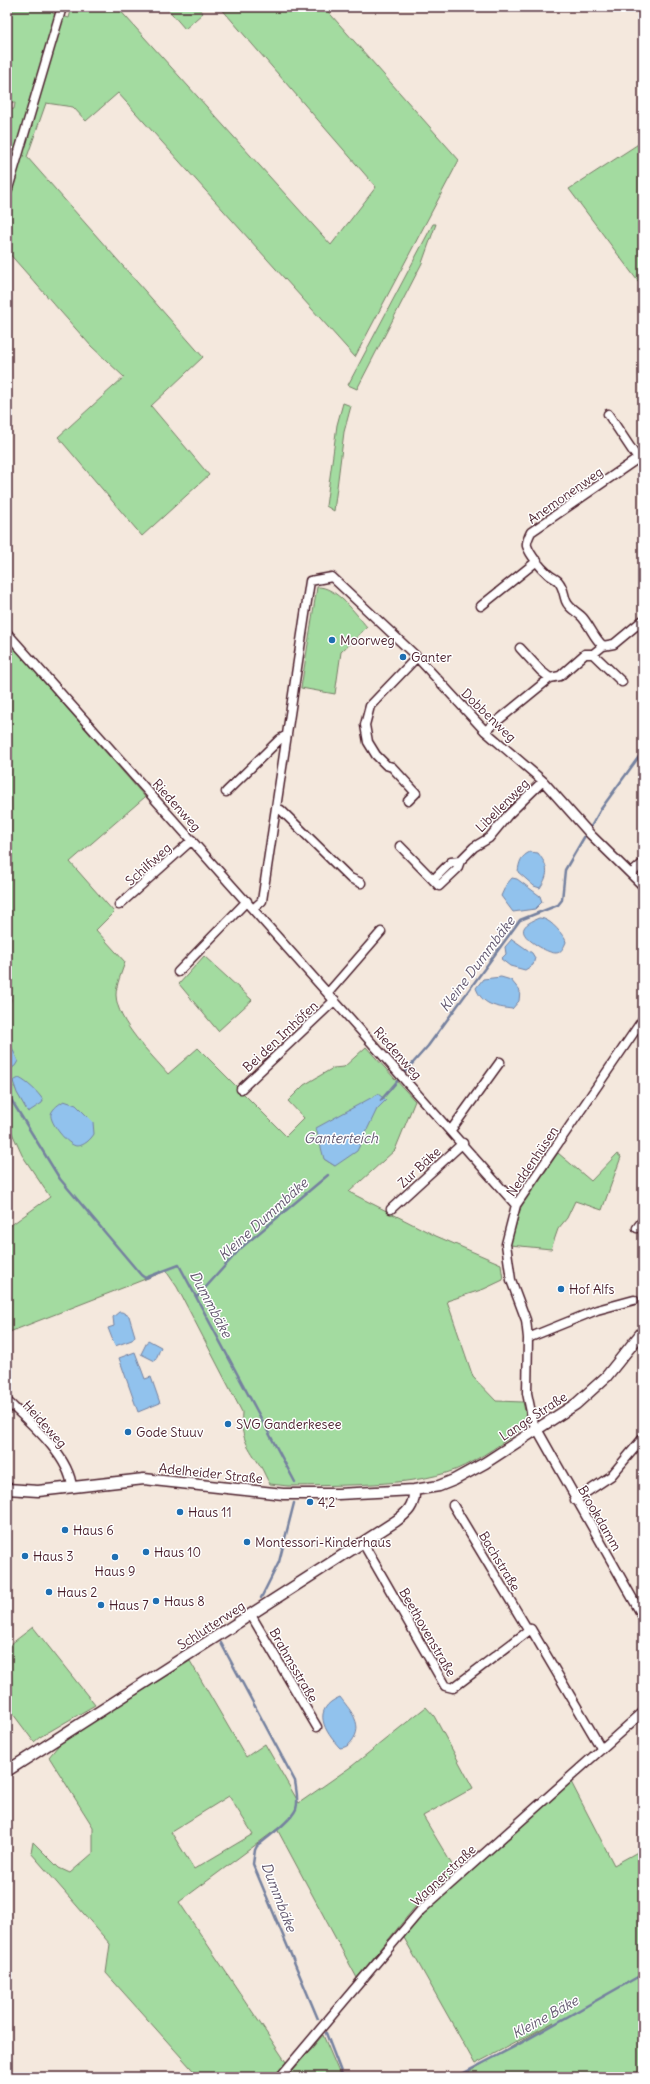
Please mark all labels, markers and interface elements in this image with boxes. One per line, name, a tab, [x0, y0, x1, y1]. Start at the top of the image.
street label: Anemonenweg	[524, 463, 606, 528]
place label: Moorweg	[340, 632, 395, 649]
marker: Moorweg	[327, 635, 337, 645]
place label: Ganter	[411, 649, 452, 666]
marker: Ganter	[398, 652, 408, 662]
street label: Dobbenweg	[458, 685, 520, 746]
street label: Libellenweg	[472, 775, 533, 836]
street label: Riedenweg	[149, 776, 205, 835]
street label: Schilfweg	[122, 839, 175, 889]
water label: Kleine Dummbäke	[435, 912, 519, 1015]
street label: Bei den Imhöfen	[239, 997, 322, 1076]
street label: Riedenweg	[370, 1024, 426, 1083]
street label: Neddenhüsen	[503, 1123, 562, 1200]
water label: Ganterteich	[304, 1129, 379, 1147]
street label: Zur Bäke	[394, 1143, 444, 1192]
water label: Kleine Dummbäke	[214, 1173, 313, 1264]
water label: Dummbäke	[186, 1268, 237, 1342]
place label: Hof Alfs	[569, 1281, 614, 1298]
marker: Hof Alfs	[556, 1284, 566, 1294]
street label: Lange Straße	[496, 1388, 570, 1445]
street label: Heideweg	[19, 1397, 70, 1452]
place label: SVG Ganderkesee	[236, 1416, 341, 1433]
marker: SVG Ganderkesee	[223, 1419, 233, 1429]
place label: Gode Stuuv	[136, 1424, 204, 1441]
marker: Gode Stuuv	[123, 1427, 133, 1437]
street label: Adelheider Straße	[158, 1460, 264, 1487]
street label: Brookdamm	[574, 1483, 625, 1554]
place label: 4,2	[318, 1494, 335, 1511]
marker: 4,2	[305, 1497, 315, 1507]
place label: Haus 11	[188, 1504, 232, 1521]
marker: Haus 11	[175, 1507, 185, 1517]
place label: Haus 6	[73, 1522, 114, 1539]
marker: Haus 6	[60, 1525, 70, 1535]
street label: Bachstraße	[475, 1528, 524, 1594]
place label: Montessori-Kinderhaus	[255, 1534, 391, 1551]
marker: Montessori-Kinderhaus	[242, 1537, 252, 1547]
place label: Haus 10	[154, 1544, 201, 1561]
marker: Haus 10	[141, 1547, 151, 1557]
place label: Haus 3	[33, 1548, 74, 1565]
marker: Haus 3	[20, 1551, 30, 1561]
marker: Haus 9	[110, 1552, 120, 1562]
place label: Haus 9	[95, 1563, 135, 1580]
place label: Haus 2	[57, 1584, 97, 1601]
street label: Beethovenstraße	[395, 1585, 460, 1680]
marker: Haus 2	[44, 1587, 54, 1597]
place label: Haus 8	[164, 1593, 205, 1610]
marker: Haus 8	[151, 1596, 161, 1606]
place label: Haus 7	[109, 1597, 149, 1614]
street label: Schlutterweg	[174, 1597, 248, 1654]
marker: Haus 7	[96, 1600, 106, 1610]
street label: Brahmsstraße	[265, 1625, 322, 1705]
street label: Wagnerstraße	[407, 1841, 479, 1910]
water label: Dummbäke	[258, 1860, 301, 1936]
water label: Kleine Bäke	[509, 1991, 583, 2043]

